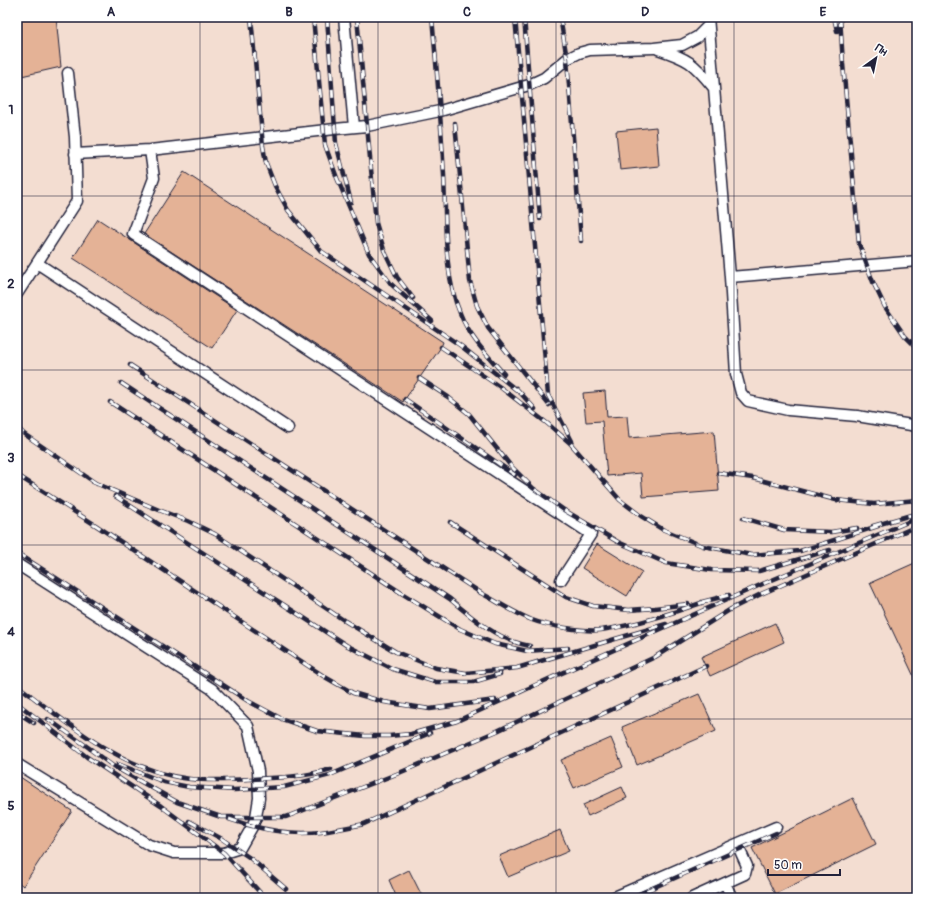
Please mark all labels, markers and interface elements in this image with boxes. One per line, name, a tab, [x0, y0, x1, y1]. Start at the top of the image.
text: A	[107, 4, 116, 20]
text: B	[285, 4, 293, 20]
text: C	[463, 4, 471, 20]
text: D	[641, 4, 649, 20]
text: E	[820, 4, 827, 20]
north arrow	[856, 38, 896, 78]
text: Пн	[873, 41, 890, 59]
text: 1	[8, 102, 14, 118]
text: 2	[7, 276, 15, 292]
text: 3	[7, 450, 15, 466]
text: 4	[7, 624, 15, 640]
text: 5	[7, 798, 15, 814]
scale bar	[768, 851, 840, 877]
text: 50 m	[774, 858, 802, 873]

